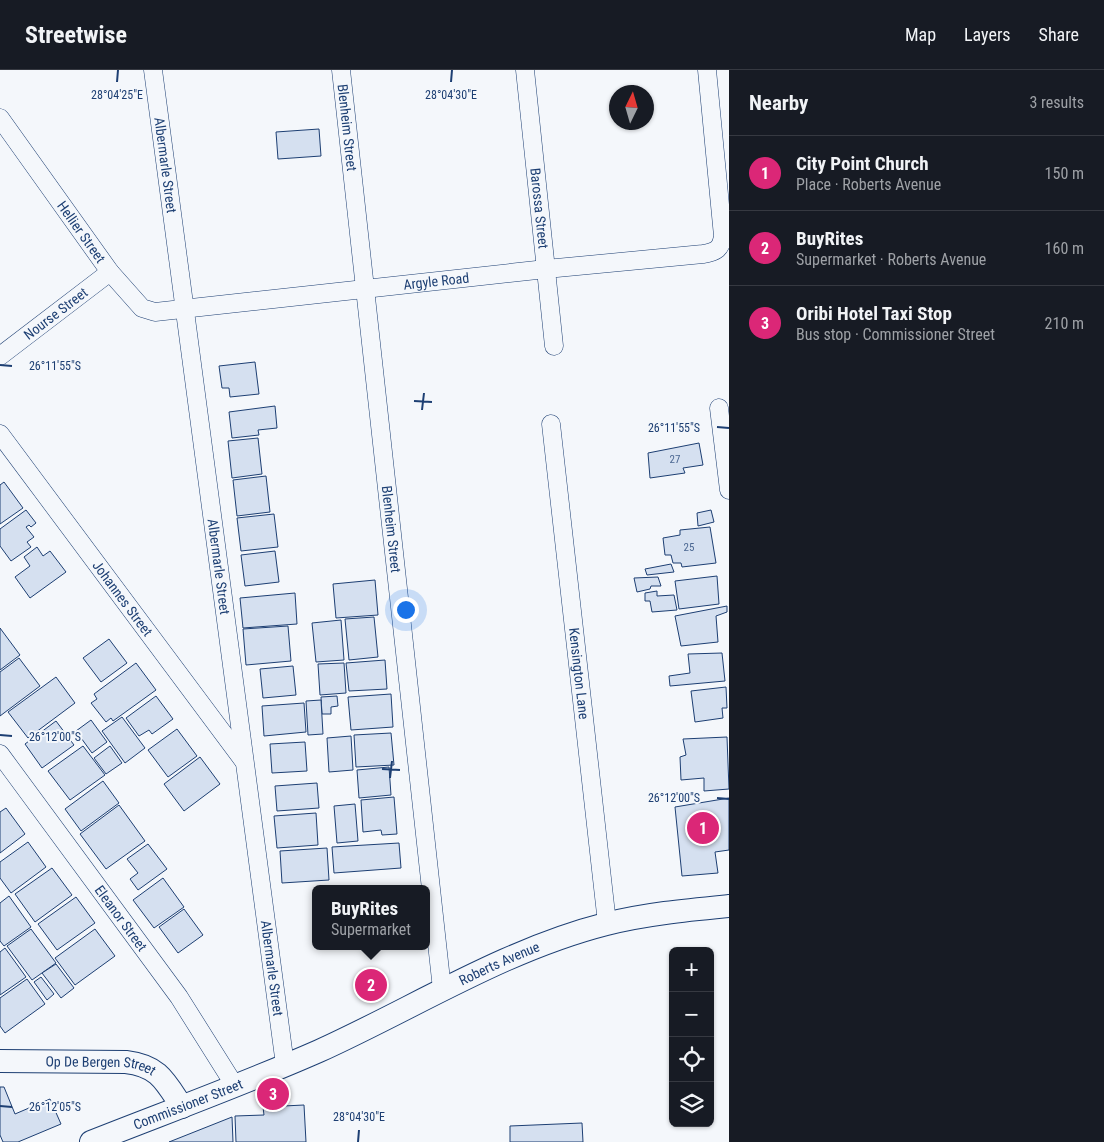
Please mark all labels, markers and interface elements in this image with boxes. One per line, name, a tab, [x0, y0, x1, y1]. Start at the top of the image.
text: Streetwise	[25, 21, 127, 49]
text: Map	[905, 24, 936, 45]
text: Layers	[964, 24, 1011, 45]
text: Share	[1039, 24, 1079, 45]
street label: Blenheim Street	[335, 83, 360, 172]
north arrow	[609, 85, 654, 130]
text: 28°04'25"E	[91, 88, 143, 102]
text: 28°04'30"E	[425, 88, 477, 102]
text: Nearby	[749, 91, 808, 115]
text: 3 results	[1029, 93, 1084, 112]
street label: Albermarle Street	[151, 116, 180, 214]
text: City Point Church	[796, 152, 928, 175]
text: 1	[761, 164, 769, 183]
text: 150 m	[1045, 164, 1084, 183]
street label: Barossa Street	[527, 167, 552, 249]
text: Place · Roberts Avenue	[796, 175, 941, 194]
street label: Hellier Street	[54, 198, 109, 266]
text: BuyRites	[796, 227, 863, 250]
text: 2	[761, 239, 769, 258]
text: 160 m	[1045, 239, 1084, 258]
text: Supermarket · Roberts Avenue	[796, 250, 986, 269]
street label: Argyle Road	[403, 270, 470, 293]
street label: Nourse Street	[21, 284, 91, 343]
text: Oribi Hotel Taxi Stop	[796, 302, 952, 325]
text: 3	[761, 314, 769, 333]
text: 210 m	[1045, 314, 1084, 333]
text: Bus stop · Commissioner Street	[796, 325, 995, 344]
text: 26°11'55"S	[29, 359, 81, 373]
text: 26°11'55"S	[648, 421, 700, 435]
house number: 27	[670, 453, 680, 466]
street label: Blenheim Street	[379, 485, 404, 574]
street label: Albermarle Street	[205, 518, 233, 615]
house number: 25	[684, 541, 694, 554]
street label: Johannes Street	[89, 558, 156, 639]
your location	[393, 597, 419, 623]
street label: Kensington Lane	[566, 627, 592, 720]
text: 26°12'00"S	[29, 730, 81, 744]
text: 26°12'00"S	[648, 791, 700, 805]
pin: 1	[687, 809, 719, 847]
street label: Eleanor Street	[92, 882, 150, 954]
popup	[312, 885, 430, 950]
text: BuyRites	[331, 897, 398, 920]
street label: Albermarle Street	[258, 919, 286, 1017]
text: Supermarket	[331, 920, 411, 939]
street label: Roberts Avenue	[456, 938, 542, 988]
map controls	[669, 947, 714, 1127]
button: +	[669, 947, 714, 992]
pin: 2	[355, 966, 387, 1004]
button: −	[669, 992, 714, 1037]
button: locate	[669, 1037, 714, 1082]
street label: Op De Bergen Street	[45, 1053, 159, 1078]
pin: 3	[257, 1075, 289, 1113]
street label: Commissioner Street	[131, 1076, 245, 1133]
button: layers	[669, 1082, 714, 1127]
text: 26°12'05"S	[29, 1100, 81, 1114]
text: 28°04'30"E	[333, 1110, 385, 1124]

